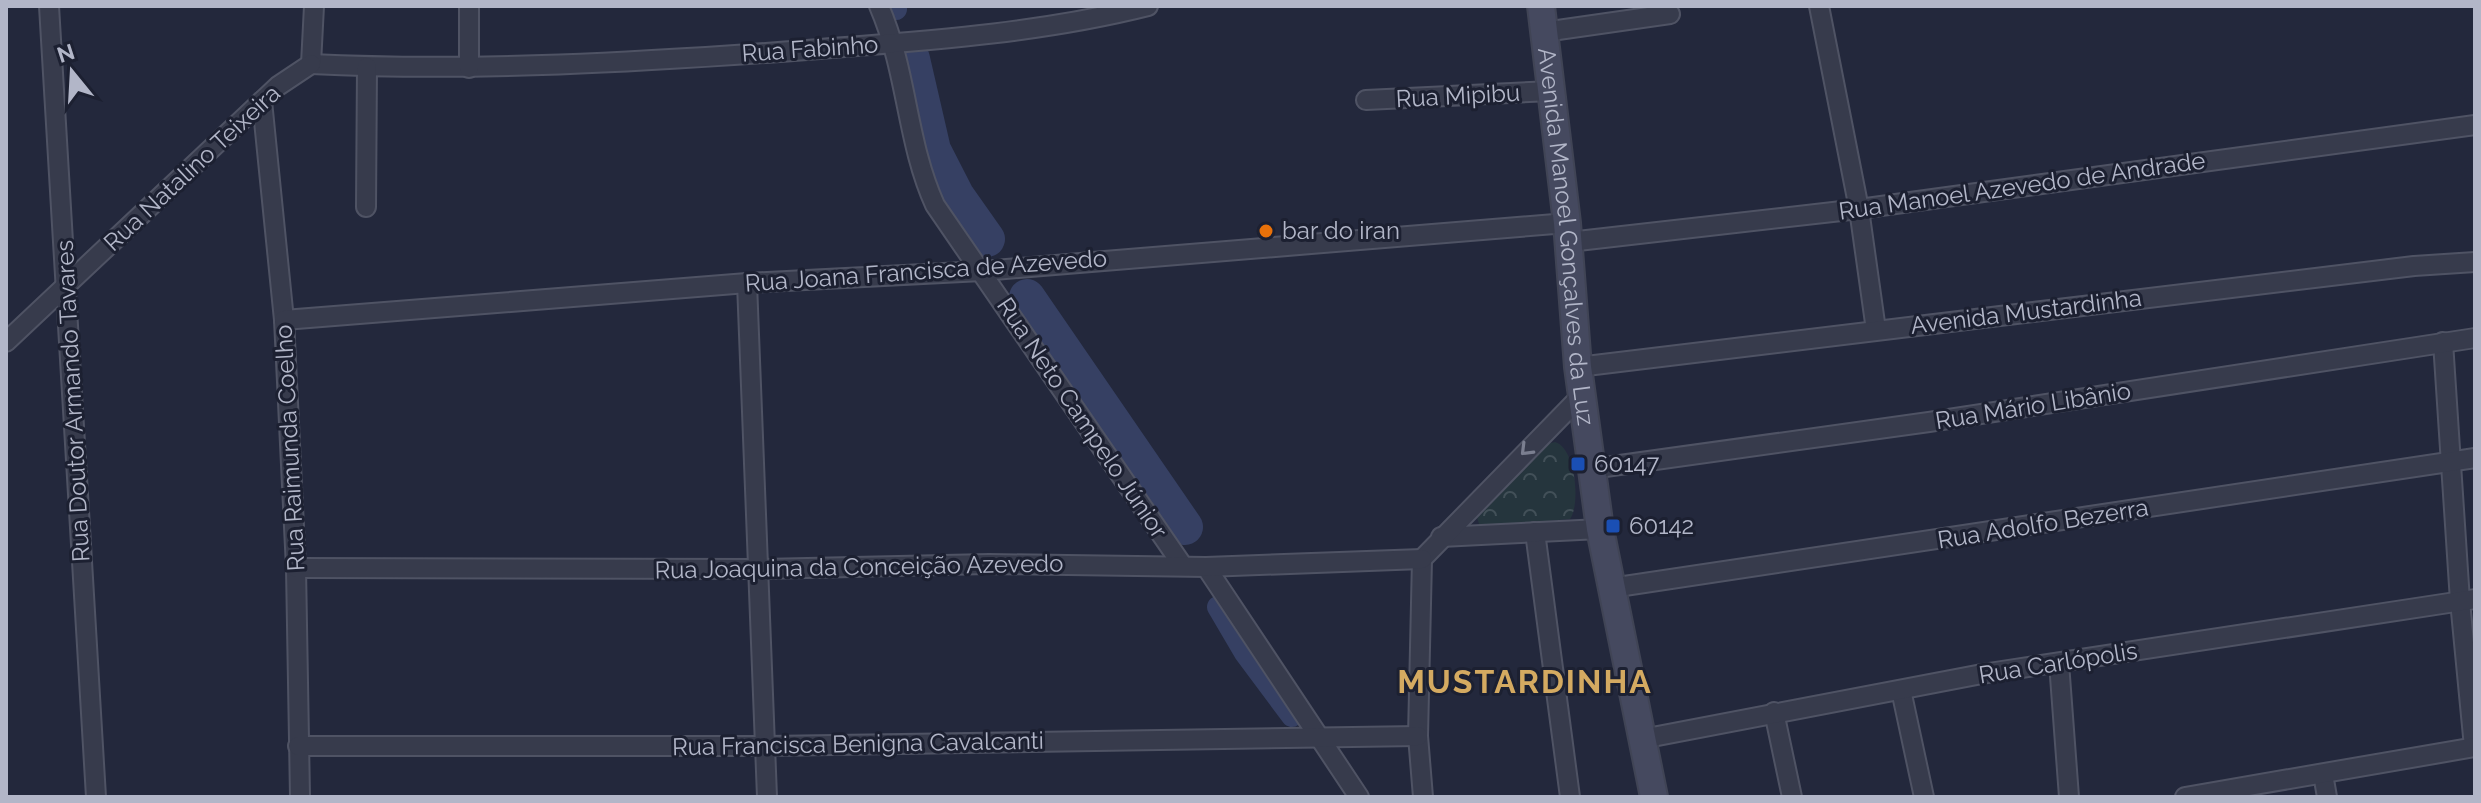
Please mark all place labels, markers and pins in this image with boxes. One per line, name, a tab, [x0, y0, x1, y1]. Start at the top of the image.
place label: bar do iran	[1282, 216, 1400, 245]
marker: bar do iran	[1257, 222, 1275, 240]
place label: 60147	[1594, 449, 1659, 478]
marker: 60147	[1569, 455, 1587, 473]
place label: 60142	[1629, 511, 1694, 540]
marker: 60142	[1604, 517, 1622, 535]

